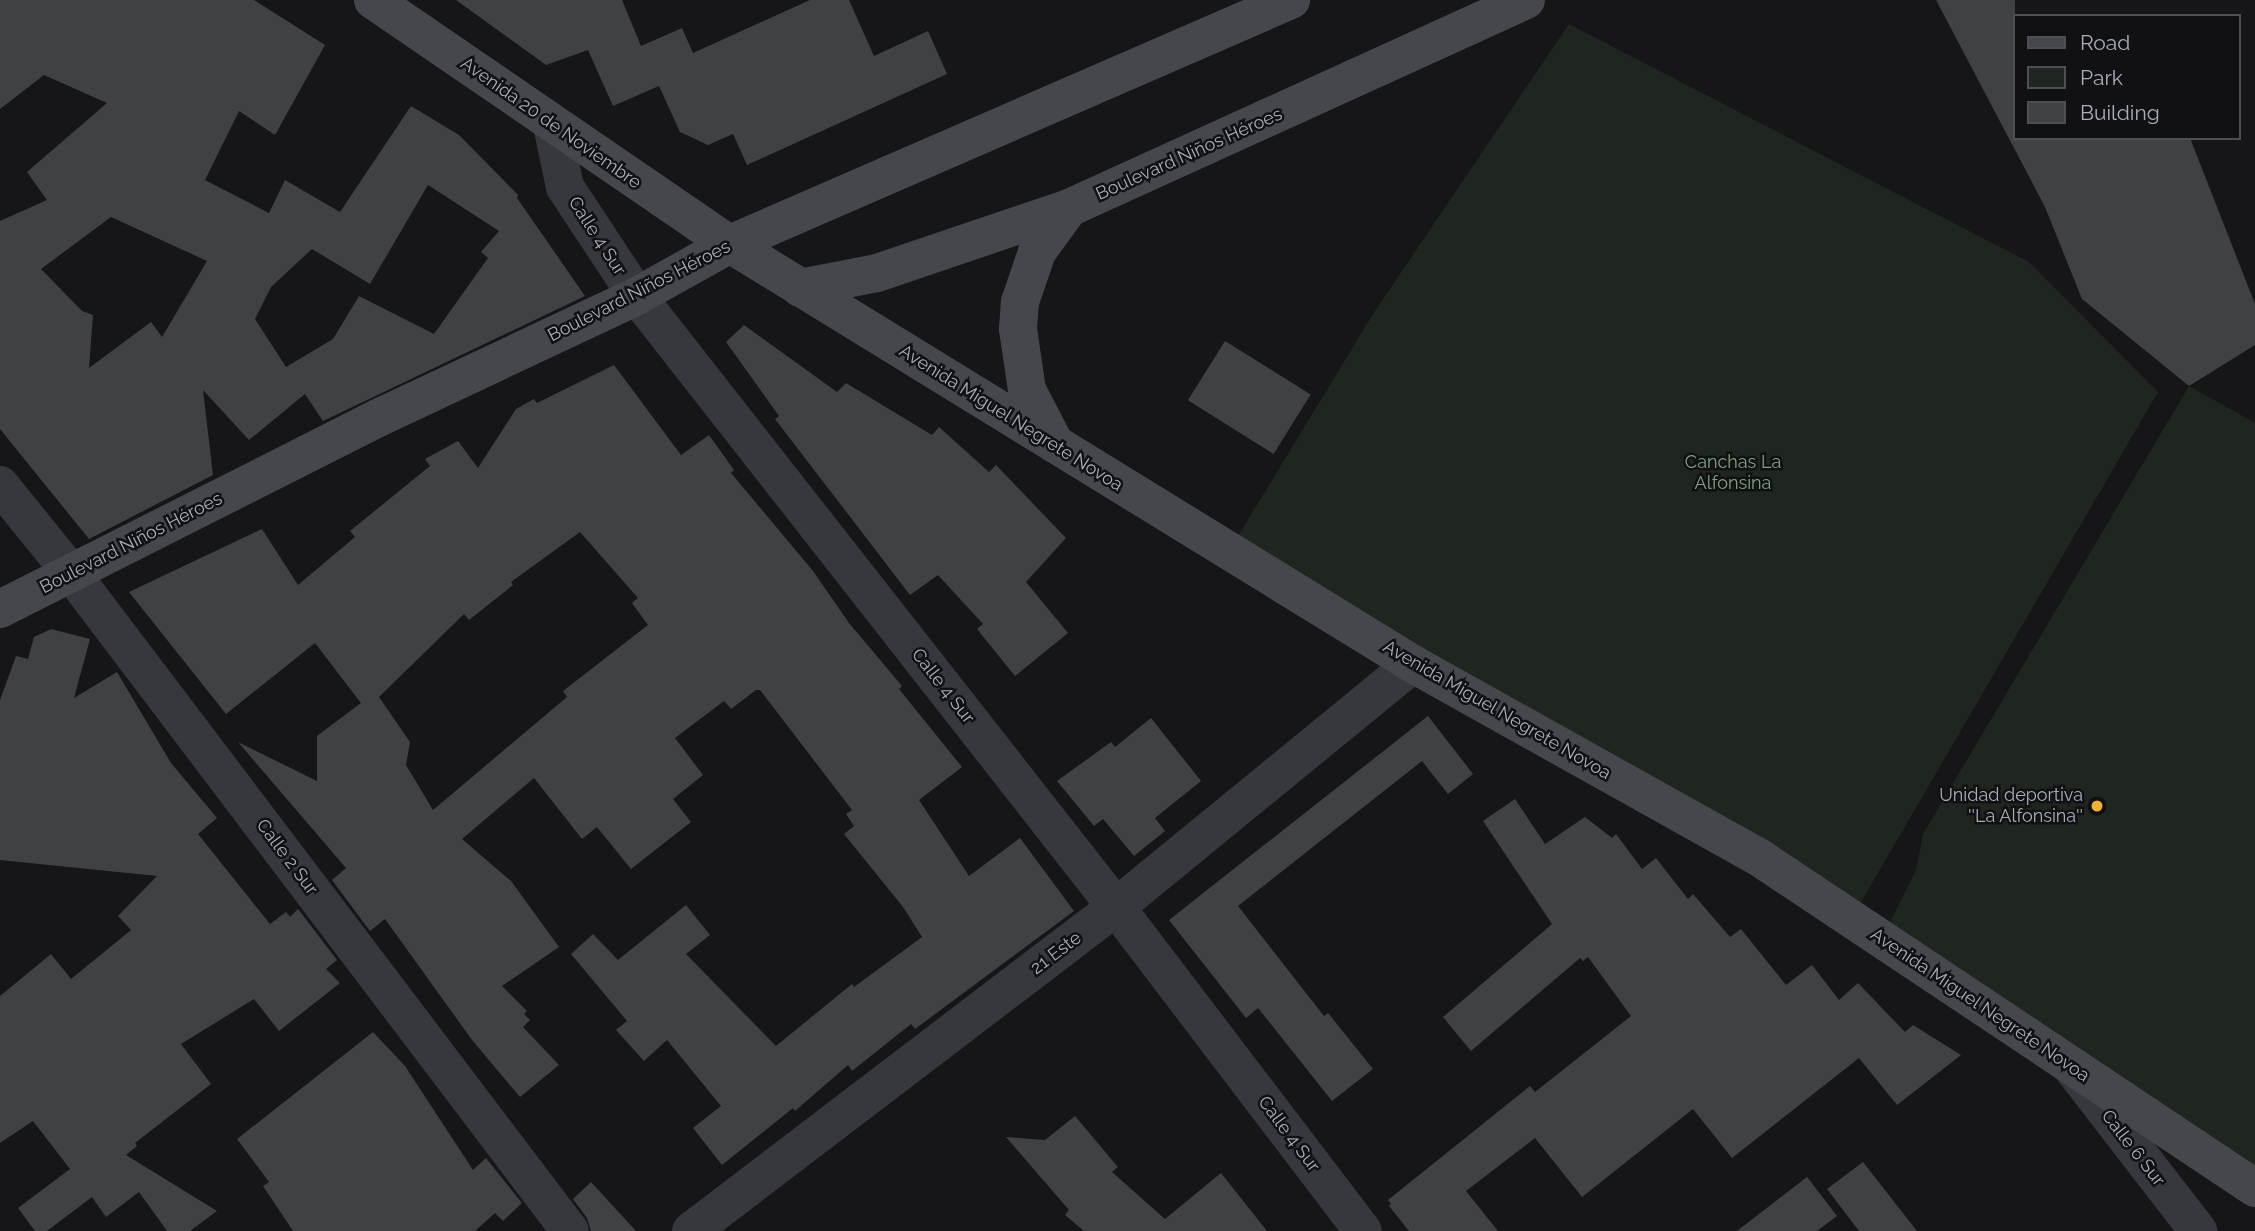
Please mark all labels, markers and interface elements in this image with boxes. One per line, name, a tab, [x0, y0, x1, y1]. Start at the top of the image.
legend	[2014, 14, 2241, 140]
text: Road	[2080, 30, 2130, 55]
street label: Avenida 20 de Noviembre	[457, 52, 645, 194]
text: Park	[2080, 65, 2123, 90]
text: Building	[2080, 100, 2160, 125]
street label: Boulevard Niños Héroes	[1093, 103, 1285, 205]
street label: Calle 4 Sur	[564, 193, 630, 279]
street label: Boulevard Niños Héroes	[544, 236, 734, 346]
street label: Avenida Miguel Negrete Novoa	[895, 340, 1127, 496]
park label: Canchas La Alfonsina	[1685, 452, 1781, 494]
street label: Boulevard Niños Héroes	[36, 488, 226, 598]
street label: Avenida Miguel Negrete Novoa	[1379, 636, 1615, 784]
street label: Calle 4 Sur	[907, 644, 979, 728]
place label: Unidad deportiva ''La Alfonsina''	[1939, 785, 2083, 828]
marker: Unidad deportiva ''La Alfonsina''	[2089, 798, 2105, 814]
street label: Calle 2 Sur	[252, 815, 322, 899]
street label: Avenida Miguel Negrete Novoa	[1866, 923, 2094, 1087]
street label: 21 Este	[1026, 927, 1086, 979]
street label: Calle 4 Sur	[1253, 1092, 1325, 1176]
street label: Calle 6 Sur	[2097, 1106, 2169, 1190]

